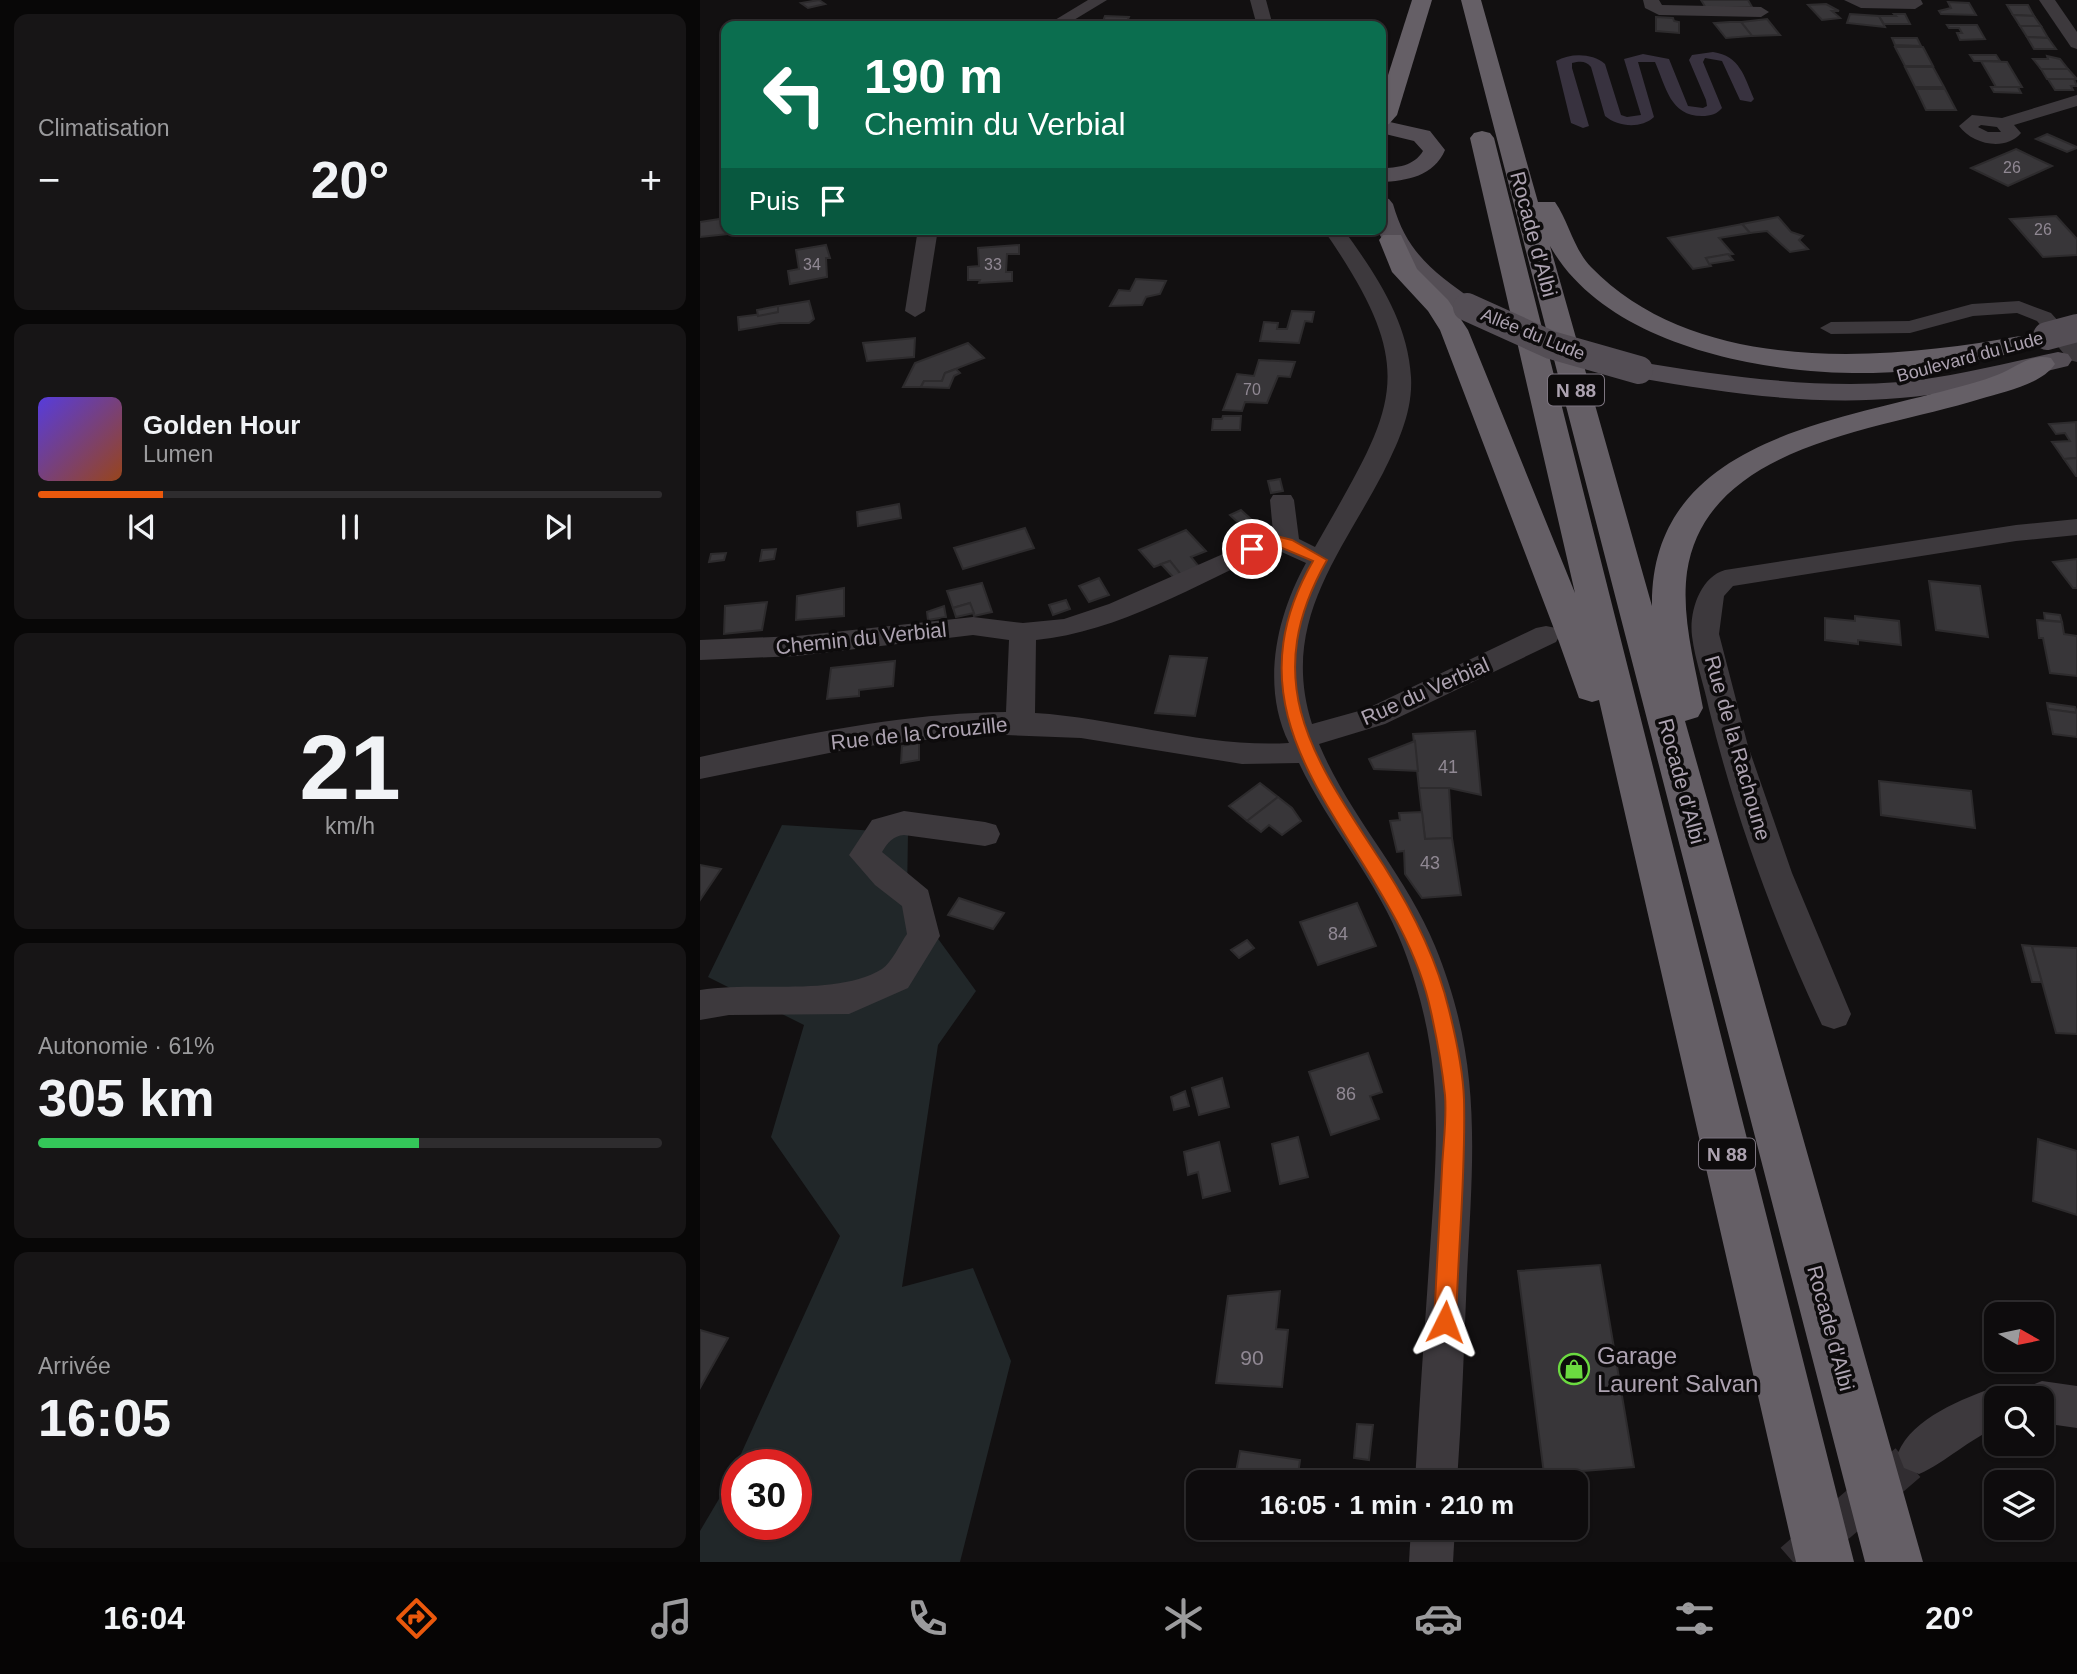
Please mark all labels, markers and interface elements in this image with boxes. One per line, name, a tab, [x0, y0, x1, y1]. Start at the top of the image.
icon: left	[749, 49, 840, 140]
text: 190 m	[864, 49, 1003, 103]
text: Chemin du Verbial	[864, 106, 1125, 142]
text: Climatisation	[38, 115, 170, 141]
text: 20°	[311, 151, 389, 209]
text: −	[38, 159, 60, 201]
text: +	[640, 159, 662, 201]
house number: 26	[2003, 159, 2021, 176]
street label: Rocade d'Albi	[1506, 169, 1562, 299]
icon: arrive	[814, 182, 852, 220]
text: Puis	[749, 186, 800, 216]
house number: 26	[2034, 221, 2052, 238]
house number: 34	[803, 256, 821, 273]
house number: 33	[984, 256, 1002, 273]
street label: Allée du Lude	[1478, 304, 1588, 364]
street label: Boulevard du Lude	[1894, 328, 2046, 386]
road number: N 88	[1548, 374, 1604, 406]
house number: 70	[1243, 381, 1261, 398]
text: Golden Hour	[143, 410, 300, 440]
text: Lumen	[143, 441, 213, 467]
icon: previous	[123, 508, 161, 546]
icon: pause	[331, 508, 369, 546]
icon: next	[539, 508, 577, 546]
pin	[1222, 519, 1282, 579]
icon: arrive	[1233, 530, 1271, 568]
street label: Chemin du Verbial	[774, 618, 948, 658]
street label: Rue du Verbial	[1357, 652, 1493, 730]
street label: Rue de la Rachoune	[1701, 653, 1775, 843]
street label: Rue de la Crouzille	[830, 712, 1008, 754]
street label: Rocade d'Albi	[1654, 716, 1710, 846]
text: 21	[299, 717, 401, 818]
house number: 41	[1438, 757, 1458, 777]
text: km/h	[325, 813, 375, 839]
house number: 43	[1420, 853, 1440, 873]
house number: 84	[1328, 924, 1348, 944]
text: Autonomie · 61%	[38, 1033, 214, 1059]
text: 305 km	[38, 1069, 214, 1127]
house number: 86	[1336, 1084, 1356, 1104]
road number: N 88	[1699, 1138, 1755, 1170]
street label: Rocade d'Albi	[1803, 1263, 1859, 1393]
position arrow	[1408, 1285, 1482, 1359]
north arrow	[1984, 1302, 2054, 1372]
map controls	[1984, 1302, 2054, 1540]
place label: Garage Laurent Salvan	[1597, 1342, 1758, 1397]
house number: 90	[1240, 1346, 1264, 1369]
shop icon: Garage Laurent Salvan	[1557, 1352, 1591, 1386]
text: Arrivée	[38, 1353, 111, 1379]
button: search	[1984, 1386, 2054, 1456]
text: 16:05	[38, 1389, 171, 1447]
speed limit sign: 30	[721, 1449, 812, 1540]
button: layers	[1984, 1470, 2054, 1540]
text: 16:05 · 1 min · 210 m	[1260, 1490, 1514, 1520]
icon: directions	[392, 1594, 441, 1643]
icon: music	[647, 1594, 696, 1643]
icon: phone	[903, 1594, 952, 1643]
icon: climate	[1159, 1594, 1208, 1643]
icon: car	[1414, 1594, 1463, 1643]
icon: filters	[1670, 1594, 1719, 1643]
text: 16:04	[103, 1600, 185, 1636]
text: 20°	[1925, 1600, 1974, 1636]

